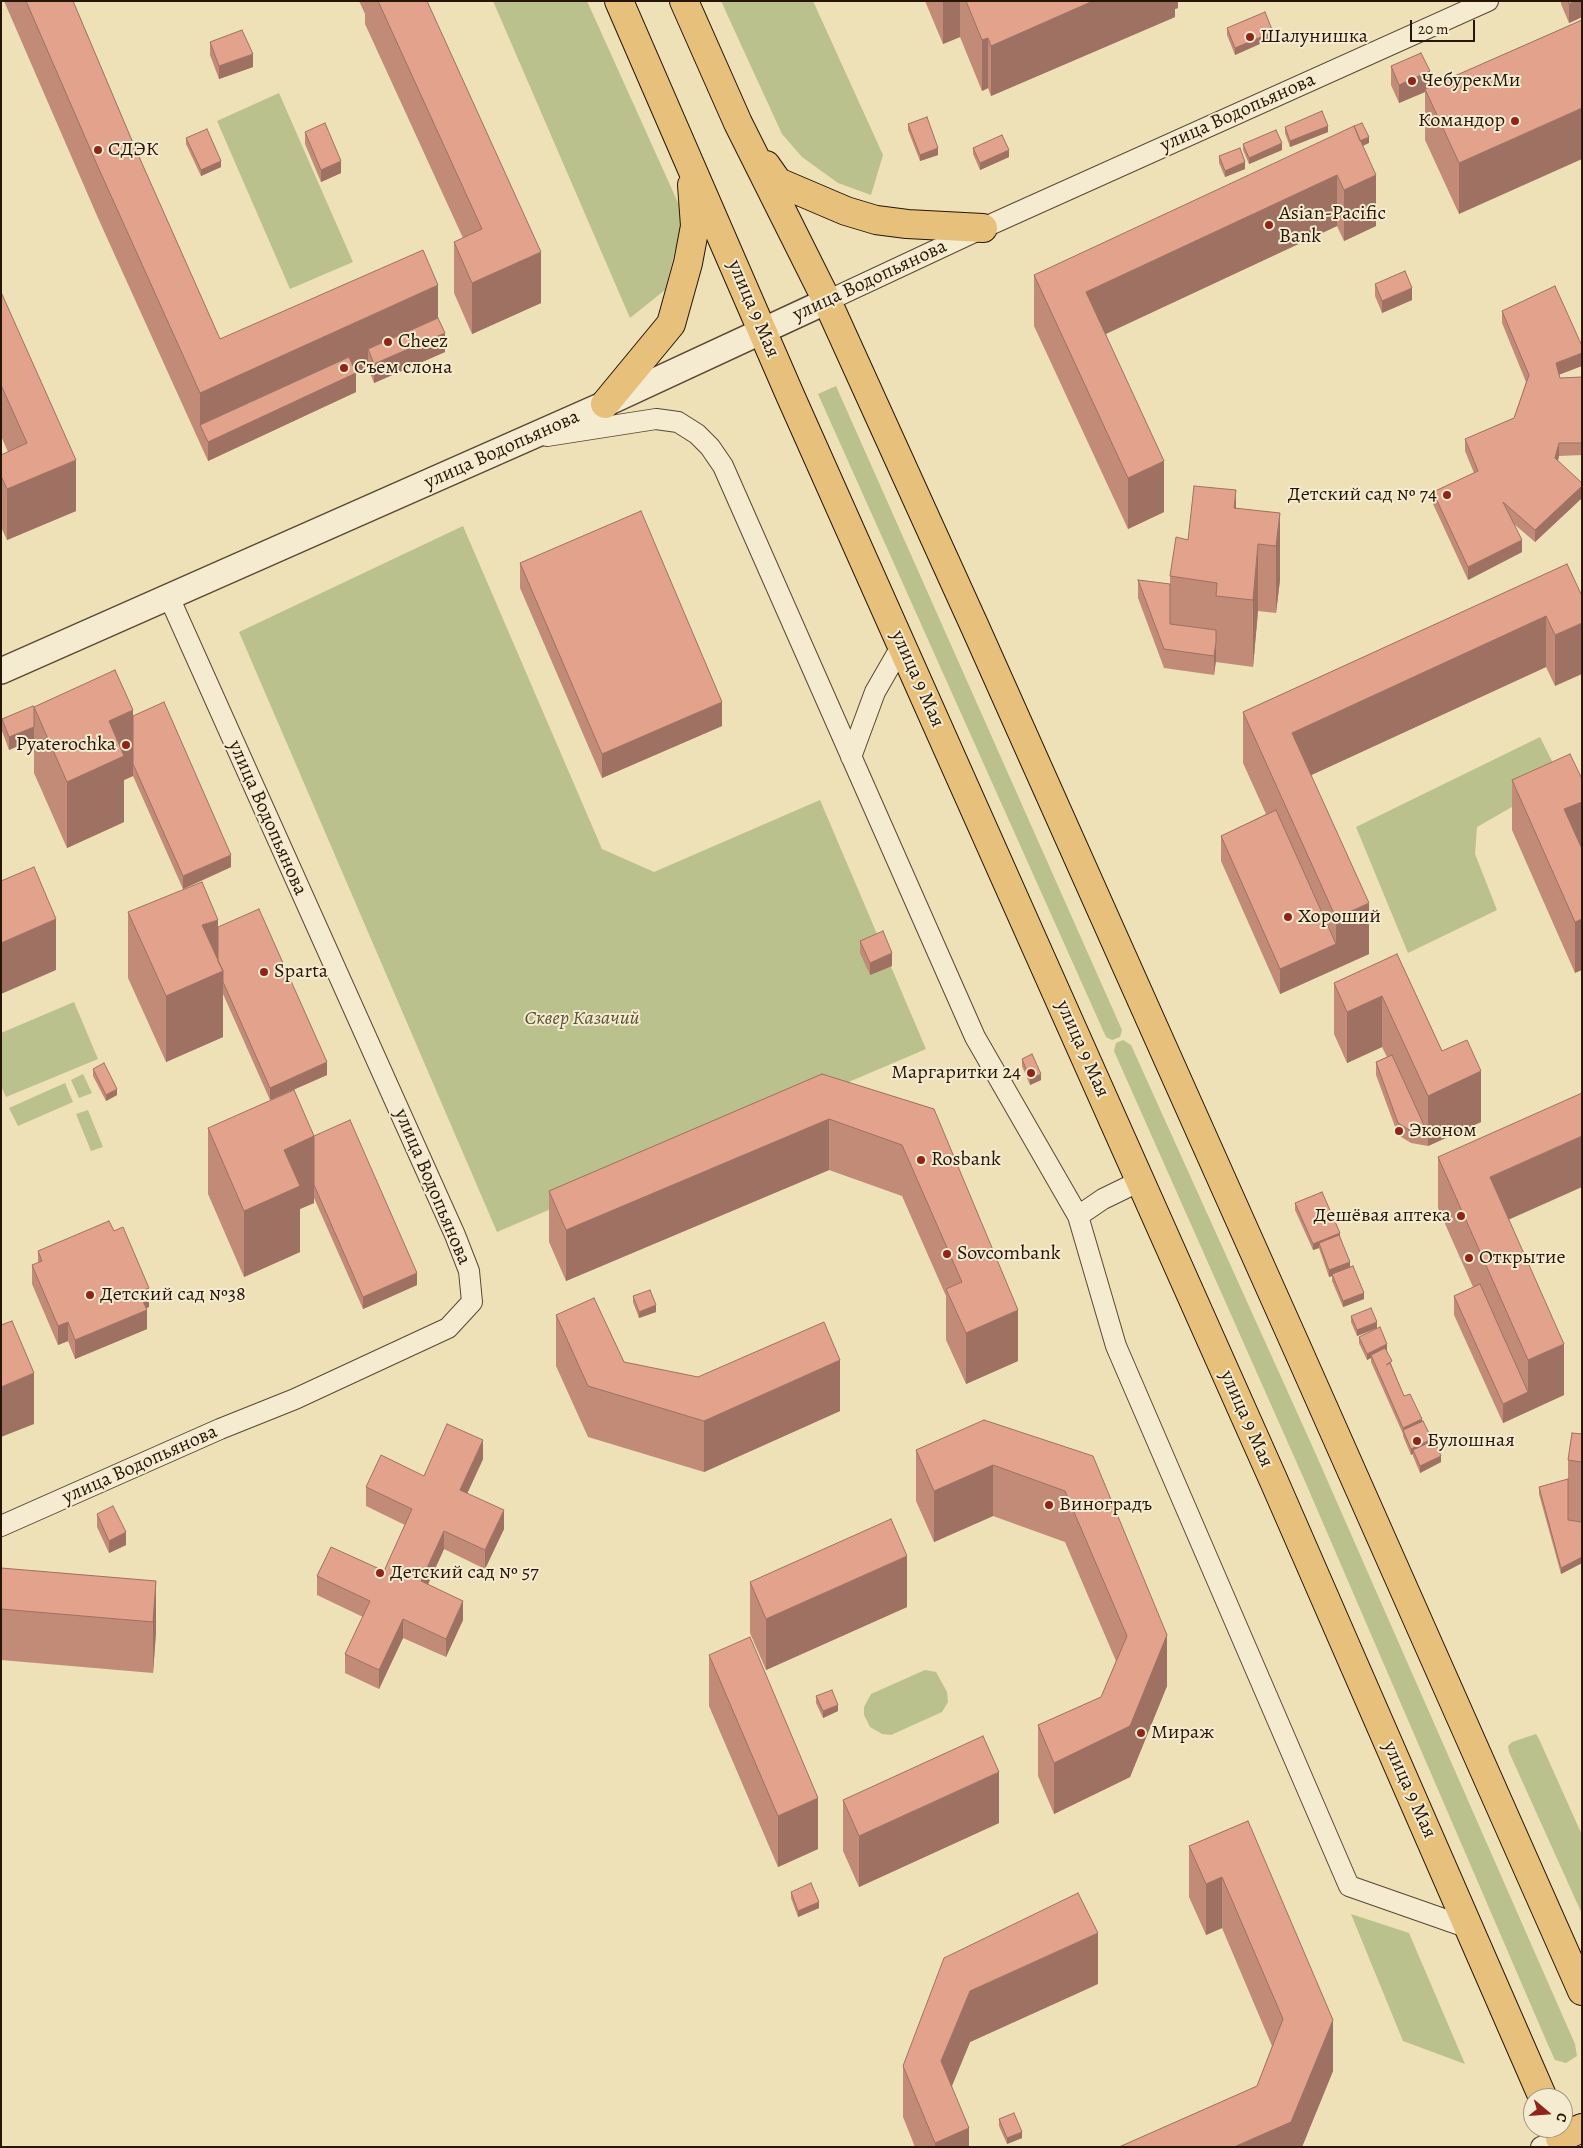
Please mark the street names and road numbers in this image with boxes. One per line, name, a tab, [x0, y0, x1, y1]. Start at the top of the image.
street label: улица Водопьянова	[1157, 68, 1319, 158]
street label: улица Водопьянова	[789, 235, 951, 327]
street label: улица 9 Мая	[722, 257, 784, 361]
street label: улица Водопьянова	[421, 405, 583, 495]
street label: улица 9 Мая	[885, 627, 949, 731]
street label: улица Водопьянова	[222, 737, 312, 899]
street label: улица 9 Мая	[1050, 997, 1114, 1101]
street label: улица Водопьянова	[388, 1105, 476, 1269]
street label: улица 9 Мая	[1214, 1367, 1278, 1471]
street label: улица Водопьянова	[59, 1420, 221, 1510]
street label: улица 9 Мая	[1377, 1738, 1441, 1842]

